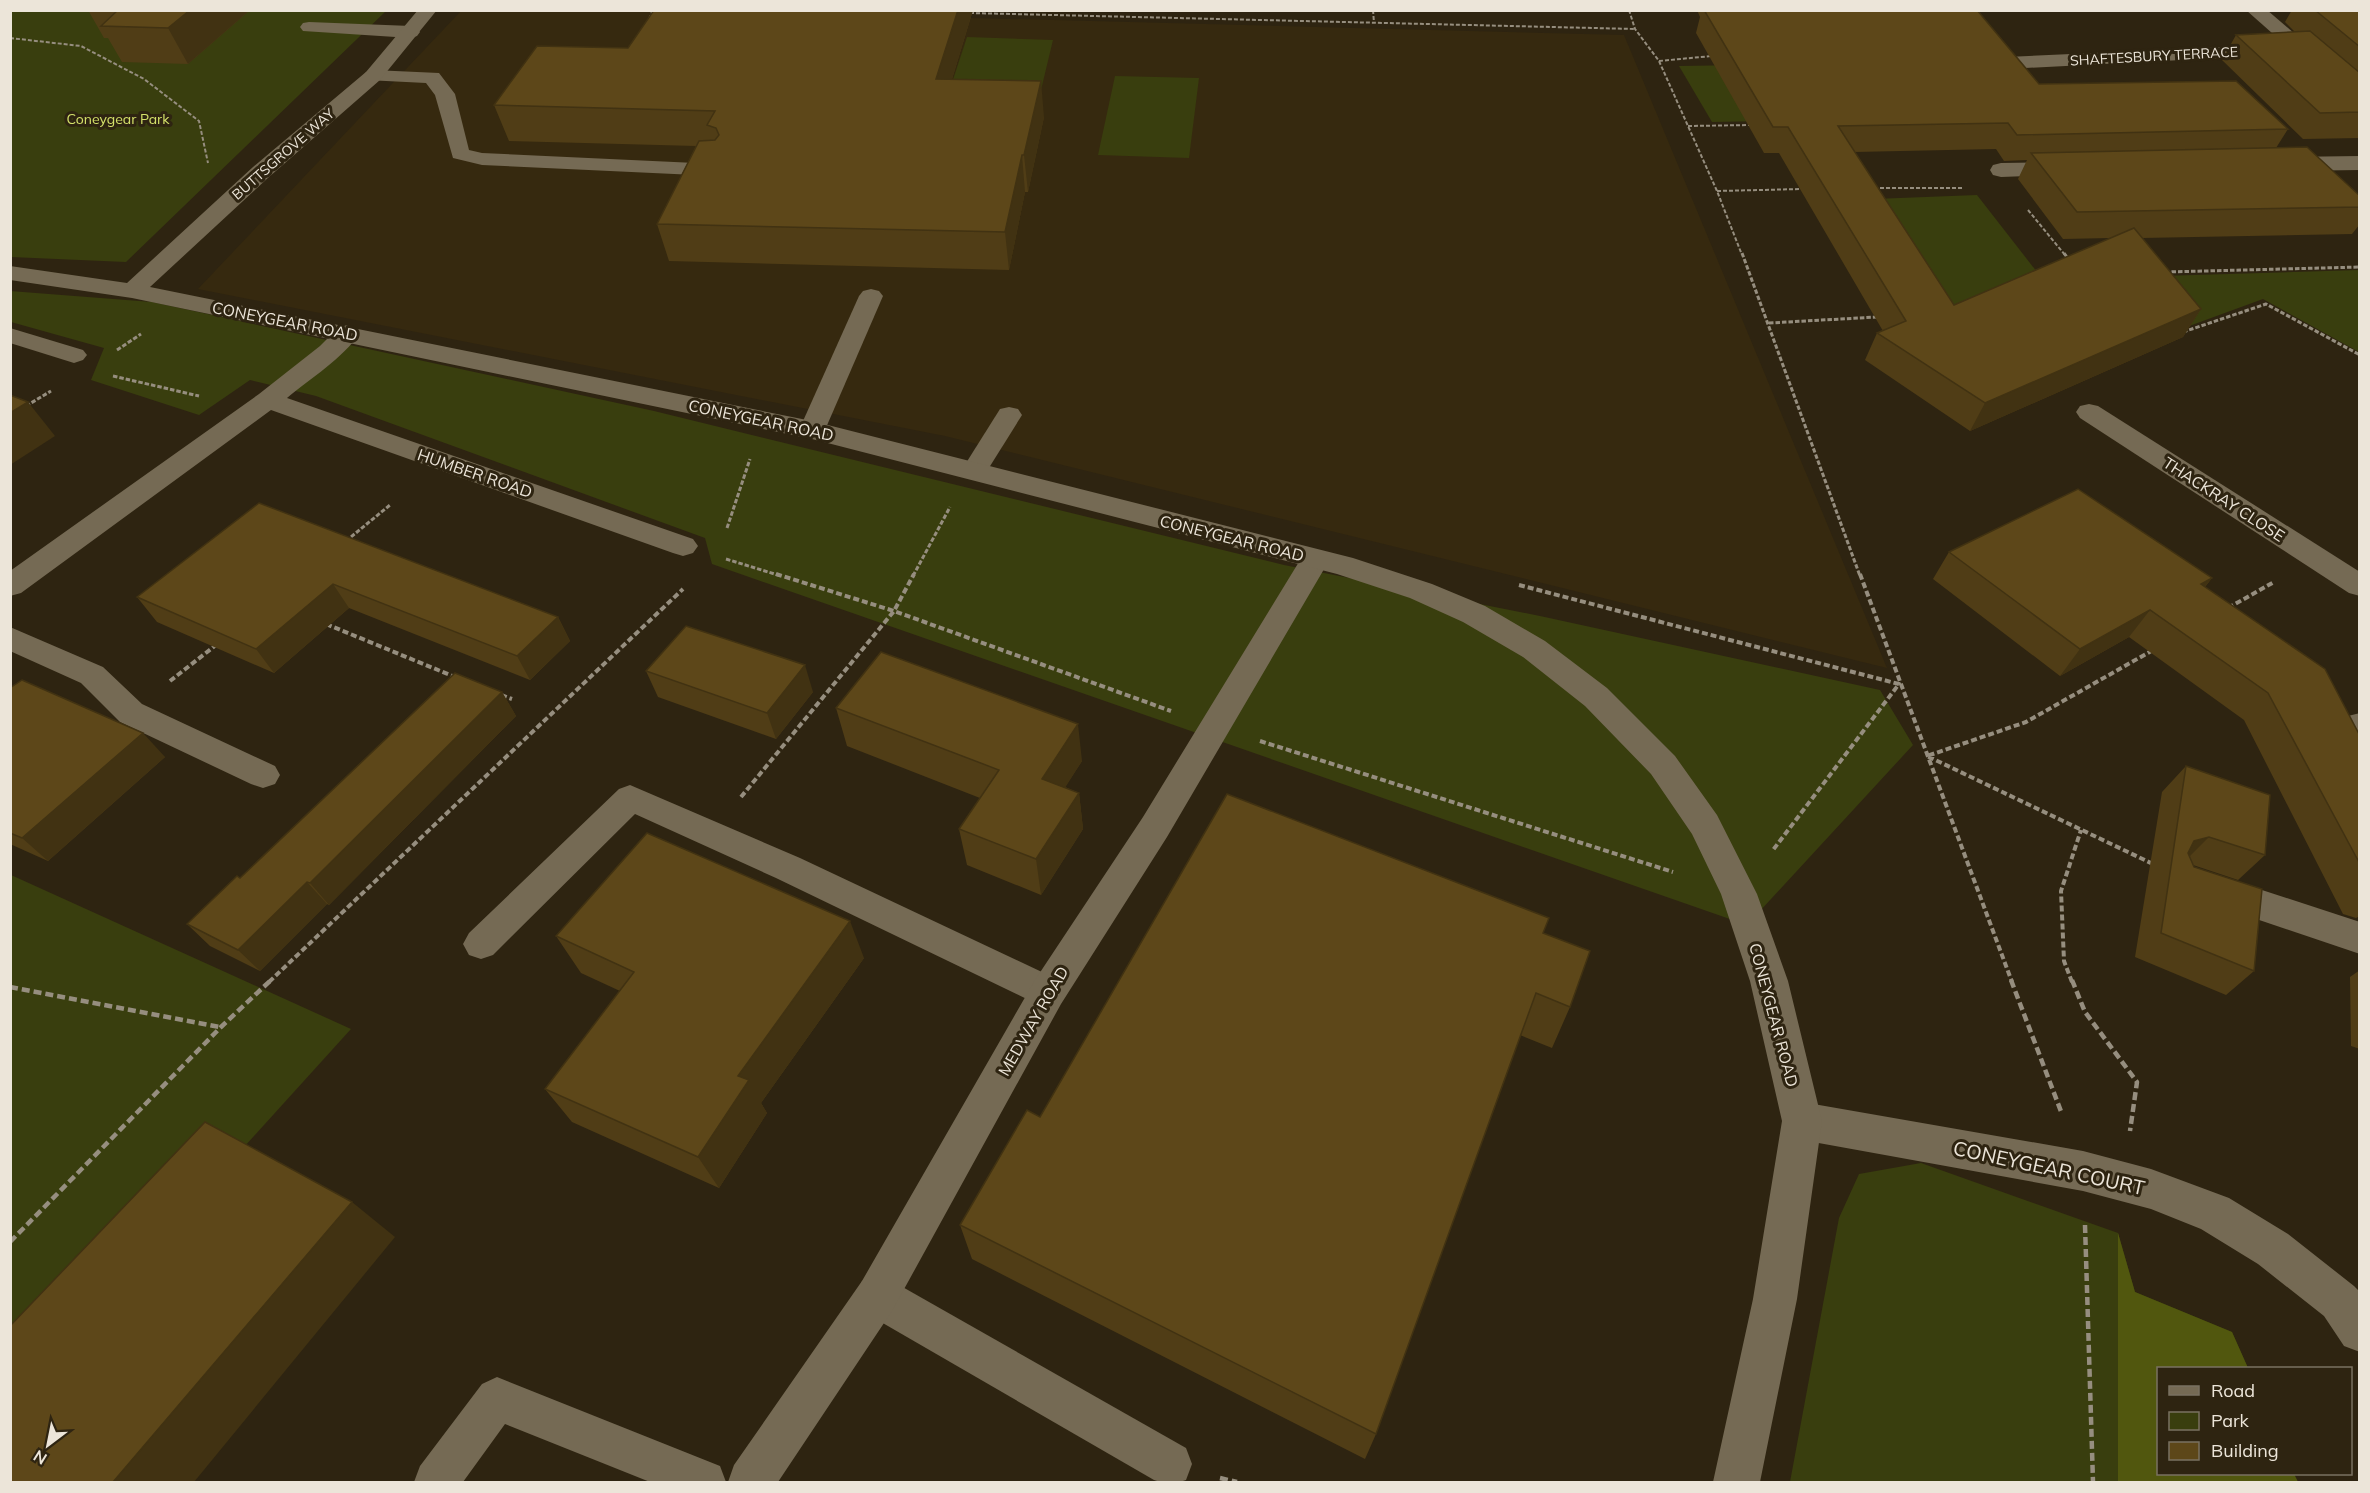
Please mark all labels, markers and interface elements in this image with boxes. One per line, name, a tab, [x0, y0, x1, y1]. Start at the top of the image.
street label: SHAFTESBURY TERRACE	[2070, 43, 2238, 69]
street label: BUTTSGROVE WAY	[228, 104, 338, 203]
park label: Coneygear Park	[67, 110, 170, 128]
street label: CONEYGEAR ROAD	[210, 297, 360, 345]
street label: CONEYGEAR ROAD	[687, 395, 835, 445]
street label: HUMBER ROAD	[415, 444, 535, 502]
street label: THACKRAY CLOSE	[2159, 452, 2289, 546]
street label: CONEYGEAR ROAD	[1158, 510, 1306, 566]
street label: CONEYGEAR ROAD	[1745, 941, 1803, 1089]
street label: MEDWAY ROAD	[994, 963, 1072, 1079]
street label: CONEYGEAR COURT	[1951, 1135, 2147, 1200]
legend	[2157, 1367, 2352, 1475]
text: Road	[2211, 1379, 2255, 1402]
text: Park	[2211, 1409, 2250, 1432]
north arrow	[18, 1415, 78, 1475]
text: Building	[2211, 1439, 2279, 1462]
text: N	[30, 1446, 50, 1469]

